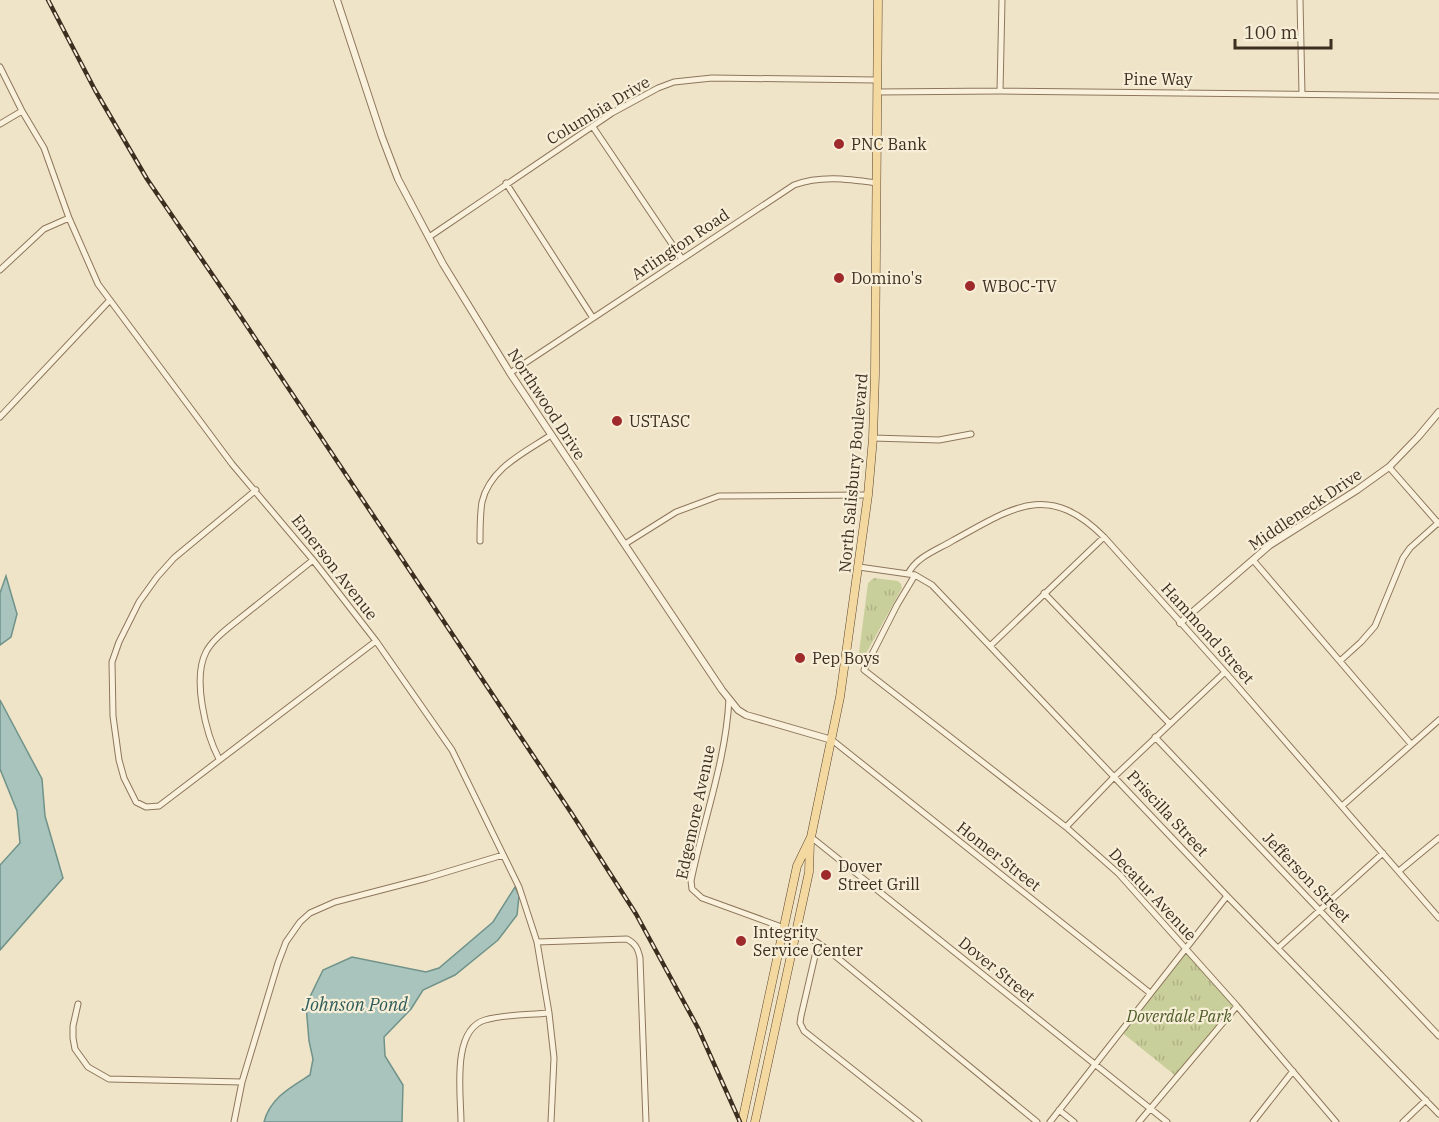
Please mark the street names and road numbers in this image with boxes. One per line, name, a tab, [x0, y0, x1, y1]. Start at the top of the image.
street label: Pine Way	[1123, 69, 1193, 89]
street label: Columbia Drive	[543, 71, 653, 149]
street label: Arlington Road	[627, 204, 733, 284]
street label: Northwood Drive	[504, 345, 590, 463]
street label: North Salisbury Boulevard	[834, 372, 872, 573]
street label: Middleneck Drive	[1245, 464, 1365, 554]
street label: Emerson Avenue	[288, 510, 382, 624]
street label: Hammond Street	[1157, 578, 1259, 688]
street label: Edgemore Avenue	[671, 743, 719, 881]
street label: Priscilla Street	[1123, 766, 1213, 860]
street label: Homer Street	[953, 817, 1045, 895]
street label: Jefferson Street	[1259, 828, 1355, 927]
street label: Decatur Avenue	[1105, 844, 1201, 944]
street label: Dover Street	[955, 932, 1040, 1006]

